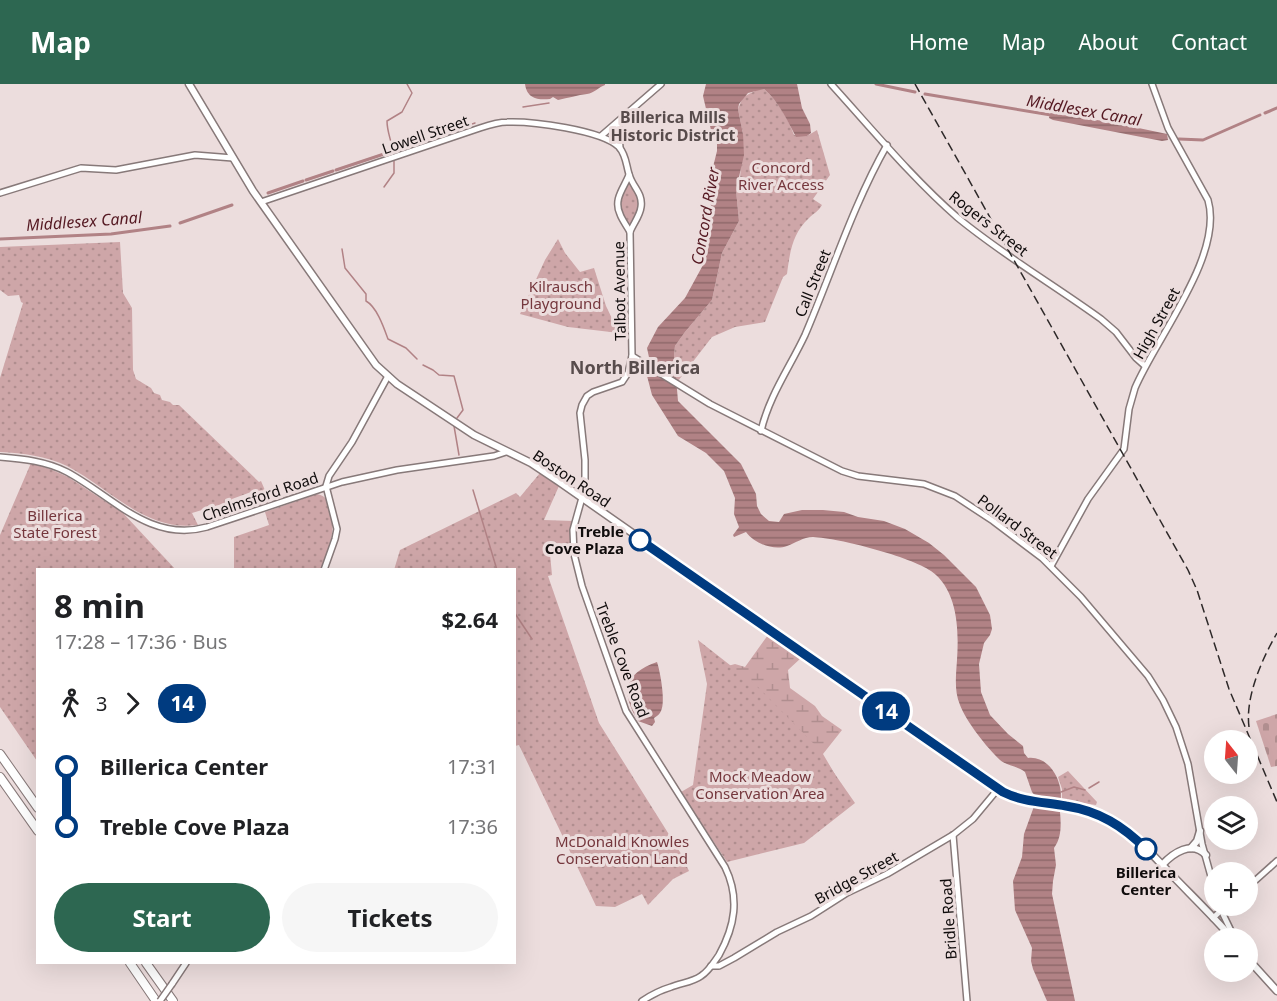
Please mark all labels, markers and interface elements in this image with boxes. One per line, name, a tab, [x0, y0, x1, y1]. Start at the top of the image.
text: Map	[30, 23, 91, 61]
text: Home	[909, 28, 969, 56]
text: Map	[1002, 28, 1045, 56]
text: About	[1078, 28, 1138, 56]
text: Contact	[1171, 28, 1247, 56]
water label: Middlesex Canal	[1025, 89, 1144, 131]
district label: Billerica Mills Historic District	[611, 106, 736, 146]
street label: Lowell Street	[379, 110, 472, 158]
park label: Concord River Access	[738, 157, 824, 194]
water label: Concord River	[686, 165, 724, 266]
street label: Rogers Street	[945, 186, 1033, 261]
water label: Middlesex Canal	[25, 206, 143, 236]
street label: Talbot Avenue	[608, 241, 630, 341]
street label: Call Street	[789, 246, 835, 320]
park label: Kilrausch Playground	[521, 276, 601, 313]
street label: High Street	[1128, 283, 1184, 363]
district label: North Billerica	[570, 355, 700, 379]
street label: Boston Road	[529, 445, 615, 511]
street label: Chelmsford Road	[199, 467, 321, 525]
street label: Pollard Street	[974, 489, 1062, 563]
park label: Billerica State Forest	[13, 505, 97, 542]
place label: Treble Cove Plaza	[545, 521, 624, 558]
marker: Treble Cove Plaza	[629, 529, 651, 551]
text: 8 min	[54, 583, 145, 628]
street label: Treble Cove Road	[592, 600, 654, 720]
text: $2.64	[441, 604, 498, 634]
text: 17:28 – 17:36 · Bus	[54, 628, 227, 655]
icon: walk	[54, 687, 87, 720]
icon: forward	[116, 687, 149, 720]
text: 14	[170, 689, 194, 717]
text: 3	[96, 690, 107, 717]
line badge: 14	[859, 692, 913, 730]
text: 14	[874, 697, 898, 725]
north arrow	[1204, 730, 1258, 784]
map controls	[1204, 730, 1258, 982]
text: Billerica Center	[100, 751, 268, 781]
text: 17:31	[447, 753, 498, 780]
park label: Mock Meadow Conservation Area	[695, 766, 825, 803]
button: layers	[1204, 796, 1258, 850]
text: Treble Cove Plaza	[100, 811, 290, 841]
text: 17:36	[447, 813, 498, 840]
park label: McDonald Knowles Conservation Land	[555, 831, 689, 868]
marker: Billerica Center	[1135, 838, 1157, 860]
street label: Bridge Street	[811, 846, 902, 908]
place label: Billerica Center	[1116, 862, 1176, 899]
button: +	[1204, 862, 1258, 916]
street label: Bridle Road	[935, 878, 961, 960]
button: Start	[54, 883, 270, 952]
button: Tickets	[282, 883, 498, 952]
button: −	[1204, 928, 1258, 982]

